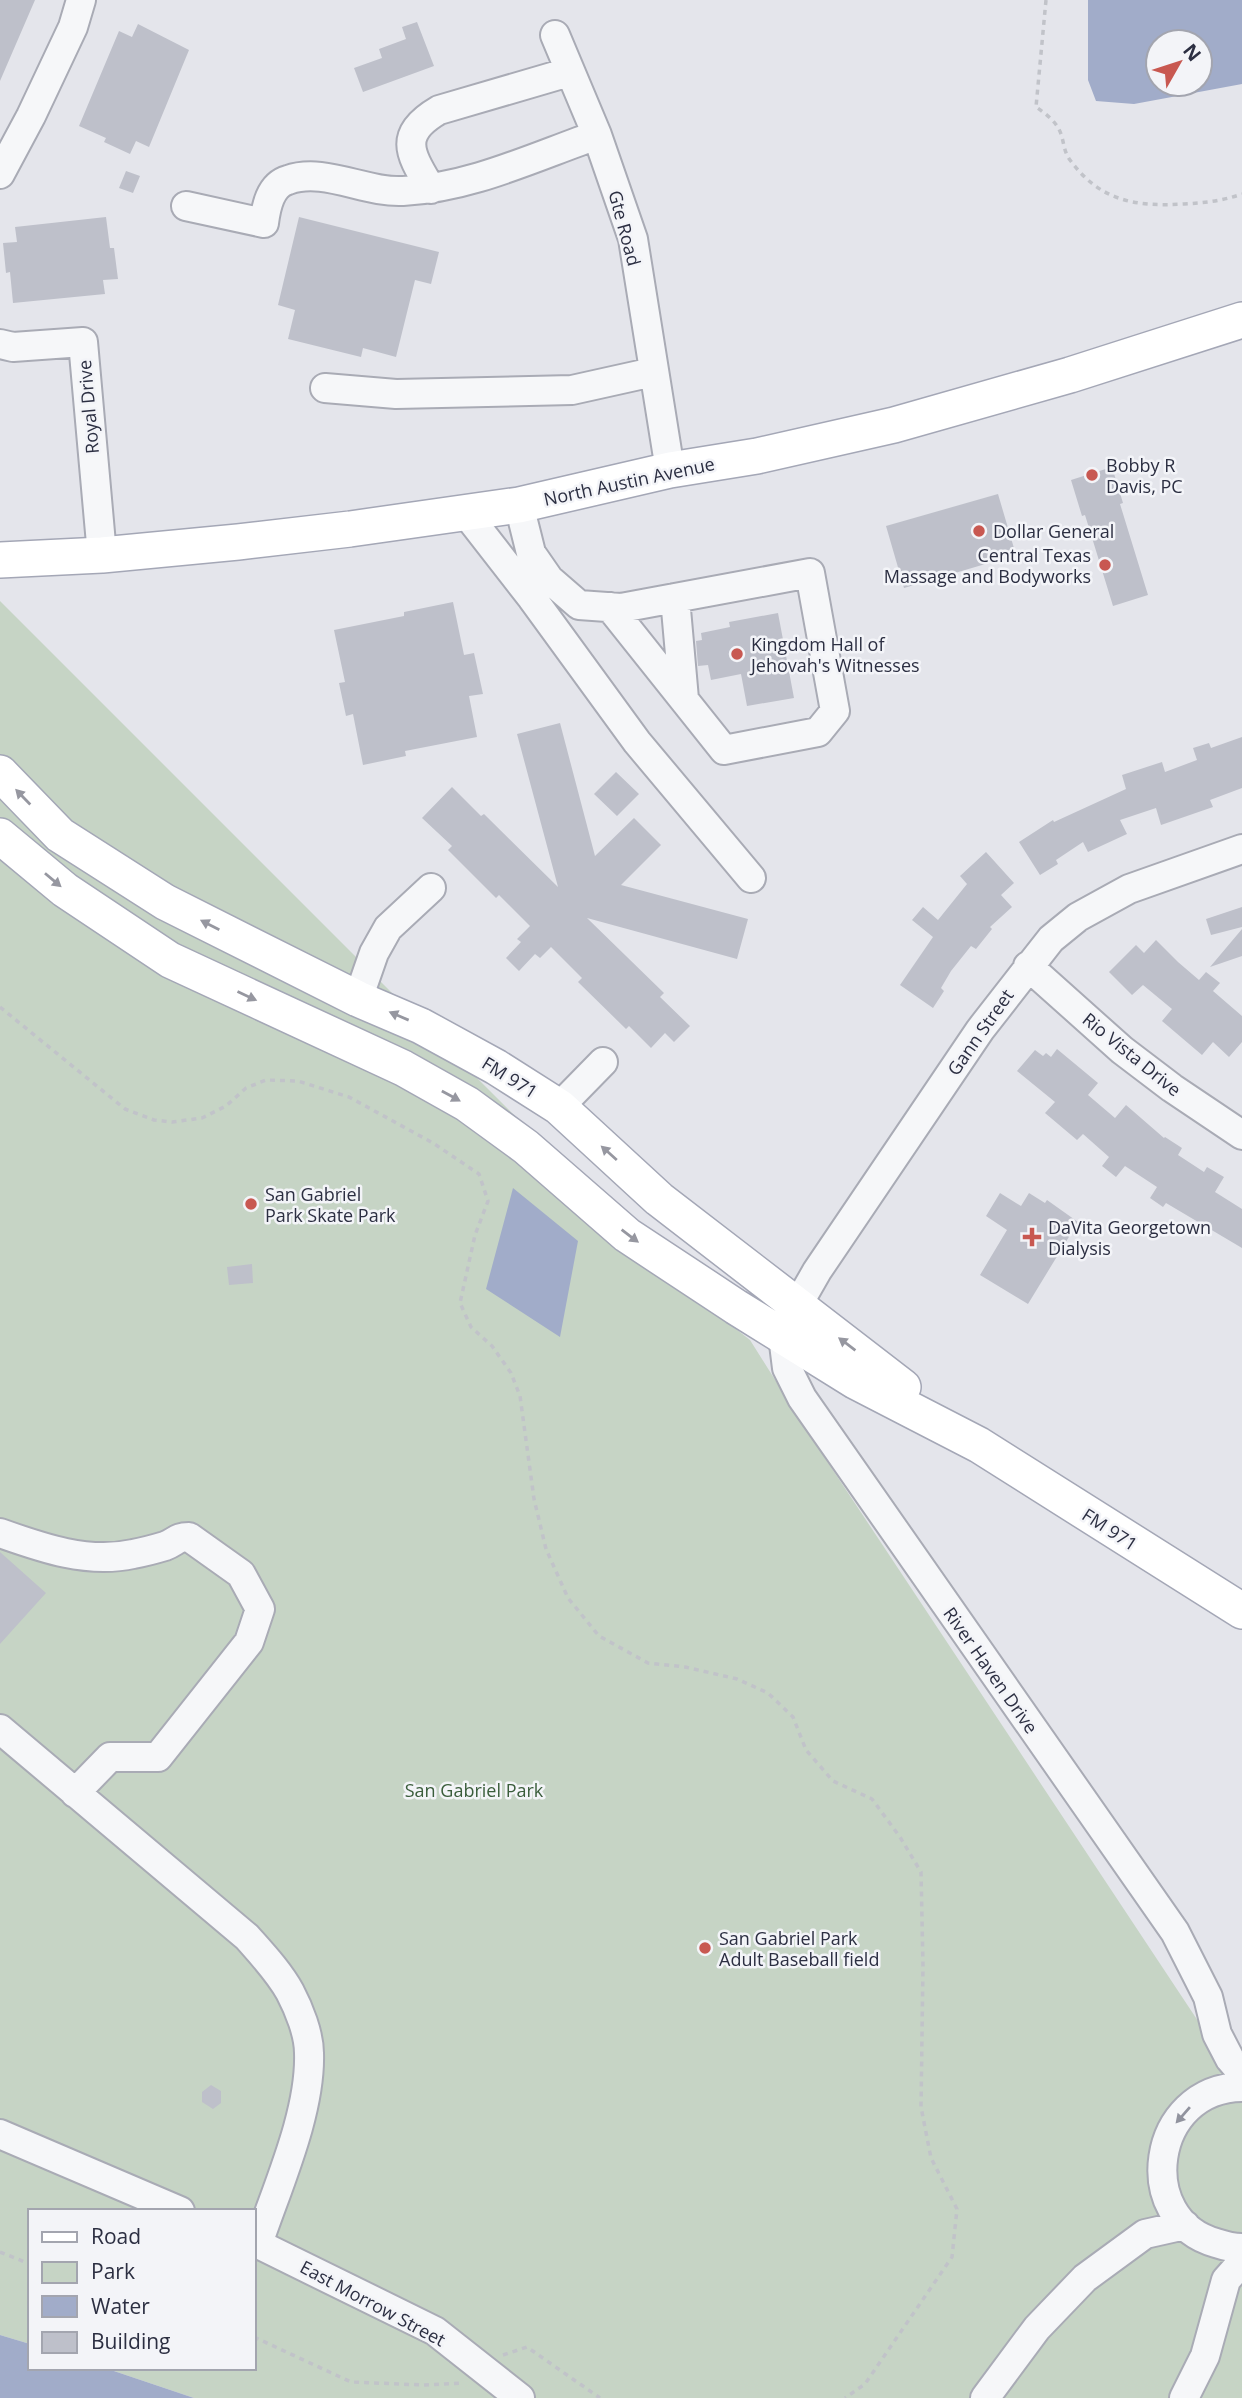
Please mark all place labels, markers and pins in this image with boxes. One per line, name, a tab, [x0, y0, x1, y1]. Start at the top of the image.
place label: Bobby R Davis, PC	[1106, 453, 1183, 498]
marker: Bobby R Davis, PC	[1084, 467, 1100, 483]
place label: Dollar General	[993, 519, 1114, 543]
marker: Dollar General	[971, 523, 987, 539]
place label: Central Texas Massage and Bodyworks	[884, 543, 1091, 588]
marker: Central Texas Massage and Bodyworks	[1097, 557, 1113, 573]
place label: Kingdom Hall of Jehovah's Witnesses	[749, 632, 920, 677]
marker: Kingdom Hall of Jehovah's Witnesses	[729, 646, 745, 662]
place label: San Gabriel Park Skate Park	[265, 1182, 396, 1227]
marker: San Gabriel Park Skate Park	[243, 1196, 259, 1212]
place label: DaVita Georgetown Dialysis	[1048, 1215, 1211, 1260]
marker: DaVita Georgetown Dialysis	[1022, 1227, 1042, 1247]
place label: San Gabriel Park Adult Baseball field	[719, 1926, 879, 1971]
marker: San Gabriel Park Adult Baseball field	[697, 1940, 713, 1956]

